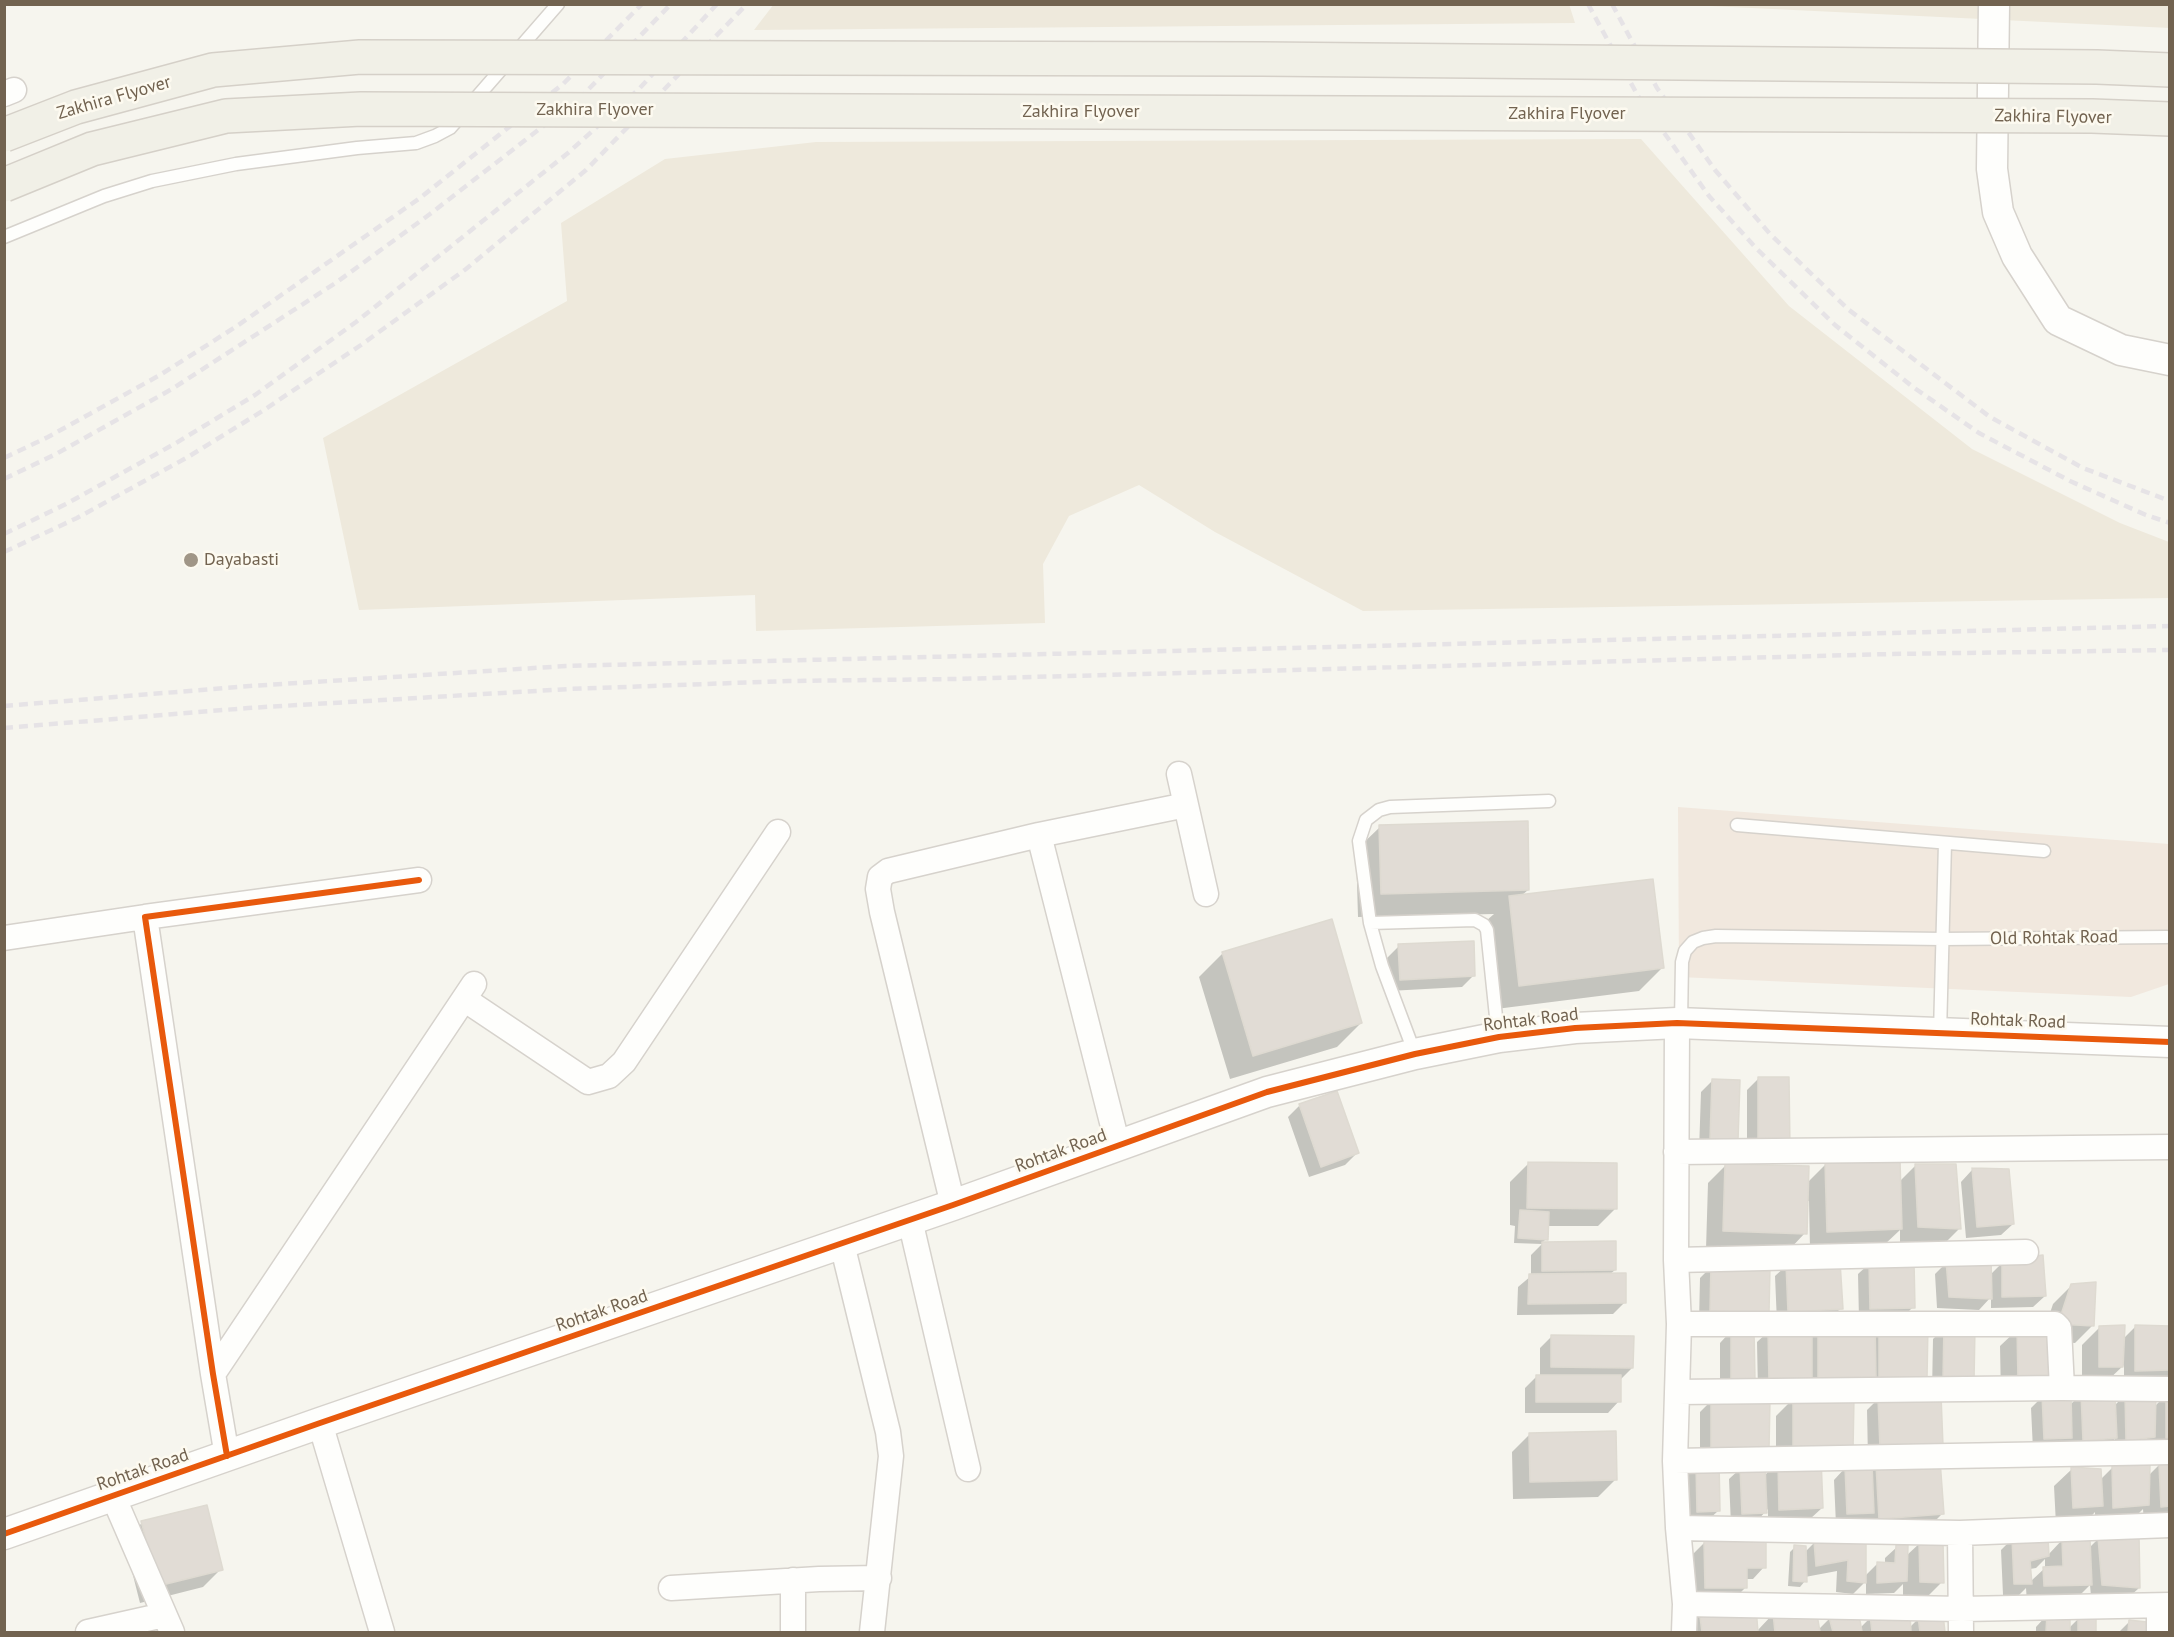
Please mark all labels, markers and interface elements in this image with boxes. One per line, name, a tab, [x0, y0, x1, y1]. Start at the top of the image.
street label: Zakhira Flyover	[55, 71, 173, 125]
street label: Zakhira Flyover	[536, 99, 654, 121]
street label: Zakhira Flyover	[1022, 101, 1140, 123]
street label: Zakhira Flyover	[1508, 103, 1626, 125]
street label: Zakhira Flyover	[1994, 105, 2112, 129]
place label: Dayabasti	[204, 549, 279, 571]
marker: Dayabasti	[182, 551, 200, 569]
street label: Old Rohtak Road	[1990, 926, 2118, 950]
street label: Rohtak Road	[1482, 1003, 1580, 1037]
street label: Rohtak Road	[1970, 1009, 2066, 1033]
street label: Rohtak Road	[1012, 1124, 1110, 1178]
street label: Rohtak Road	[553, 1285, 651, 1337]
street label: Rohtak Road	[94, 1444, 192, 1496]

